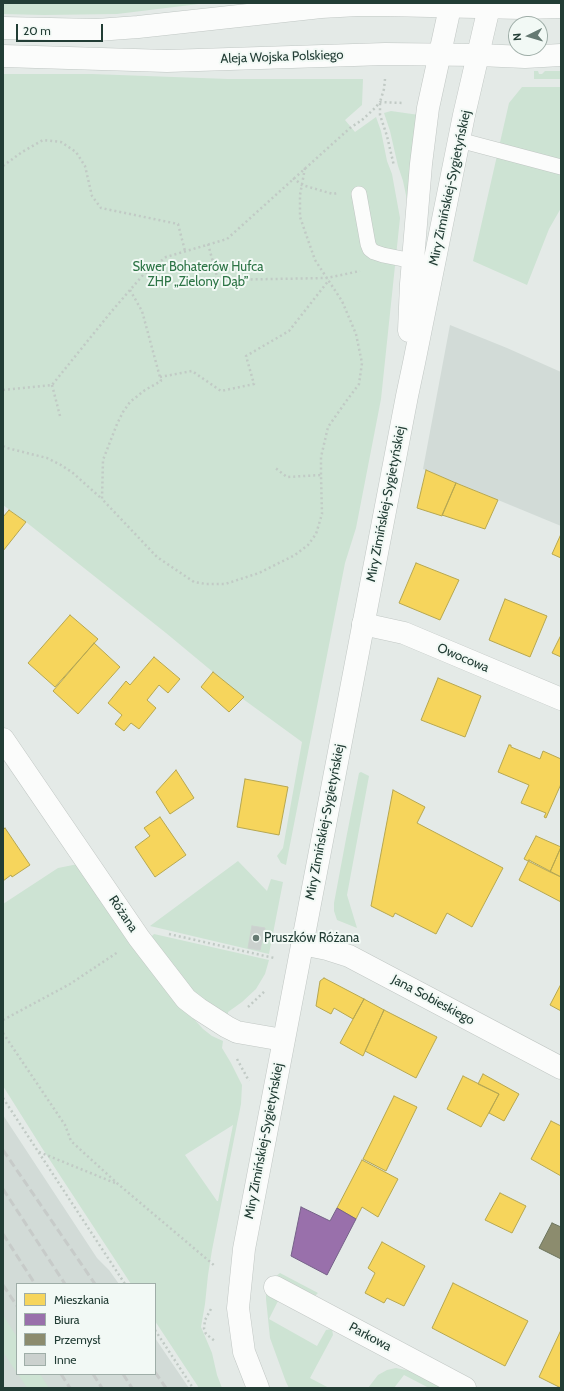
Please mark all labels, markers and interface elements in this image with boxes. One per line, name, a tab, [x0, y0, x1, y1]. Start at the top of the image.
scale bar	[18, 16, 105, 42]
north arrow	[508, 16, 548, 56]
text: 20 m	[23, 23, 51, 38]
text: N	[510, 32, 524, 41]
street label: Aleja Wojska Polskiego	[220, 47, 344, 67]
street label: Miry Zimińskiej-Sygietyńskiej	[426, 109, 474, 267]
park label: Skwer Bohaterów Hufca ZHP „Zielony Dąb”	[133, 259, 263, 290]
street label: Miry Zimińskiej-Sygietyńskiej	[363, 425, 409, 583]
street label: Owocowa	[435, 640, 491, 676]
street label: Miry Zimińskiej-Sygietyńskiej	[302, 743, 348, 901]
street label: Różana	[105, 893, 141, 935]
place label: Pruszków Różana	[264, 930, 359, 946]
marker: Pruszków Różana	[251, 933, 261, 943]
street label: Jana Sobieskiego	[389, 972, 477, 1028]
street label: Miry Zimińskiej-Sygietyńskiej	[241, 1062, 287, 1220]
legend	[16, 1283, 156, 1375]
text: Mieszkania	[54, 1292, 109, 1307]
text: Biura	[54, 1312, 79, 1327]
street label: Parkowa	[346, 1319, 394, 1355]
text: Przemysł	[54, 1332, 100, 1347]
text: Inne	[54, 1352, 77, 1367]

